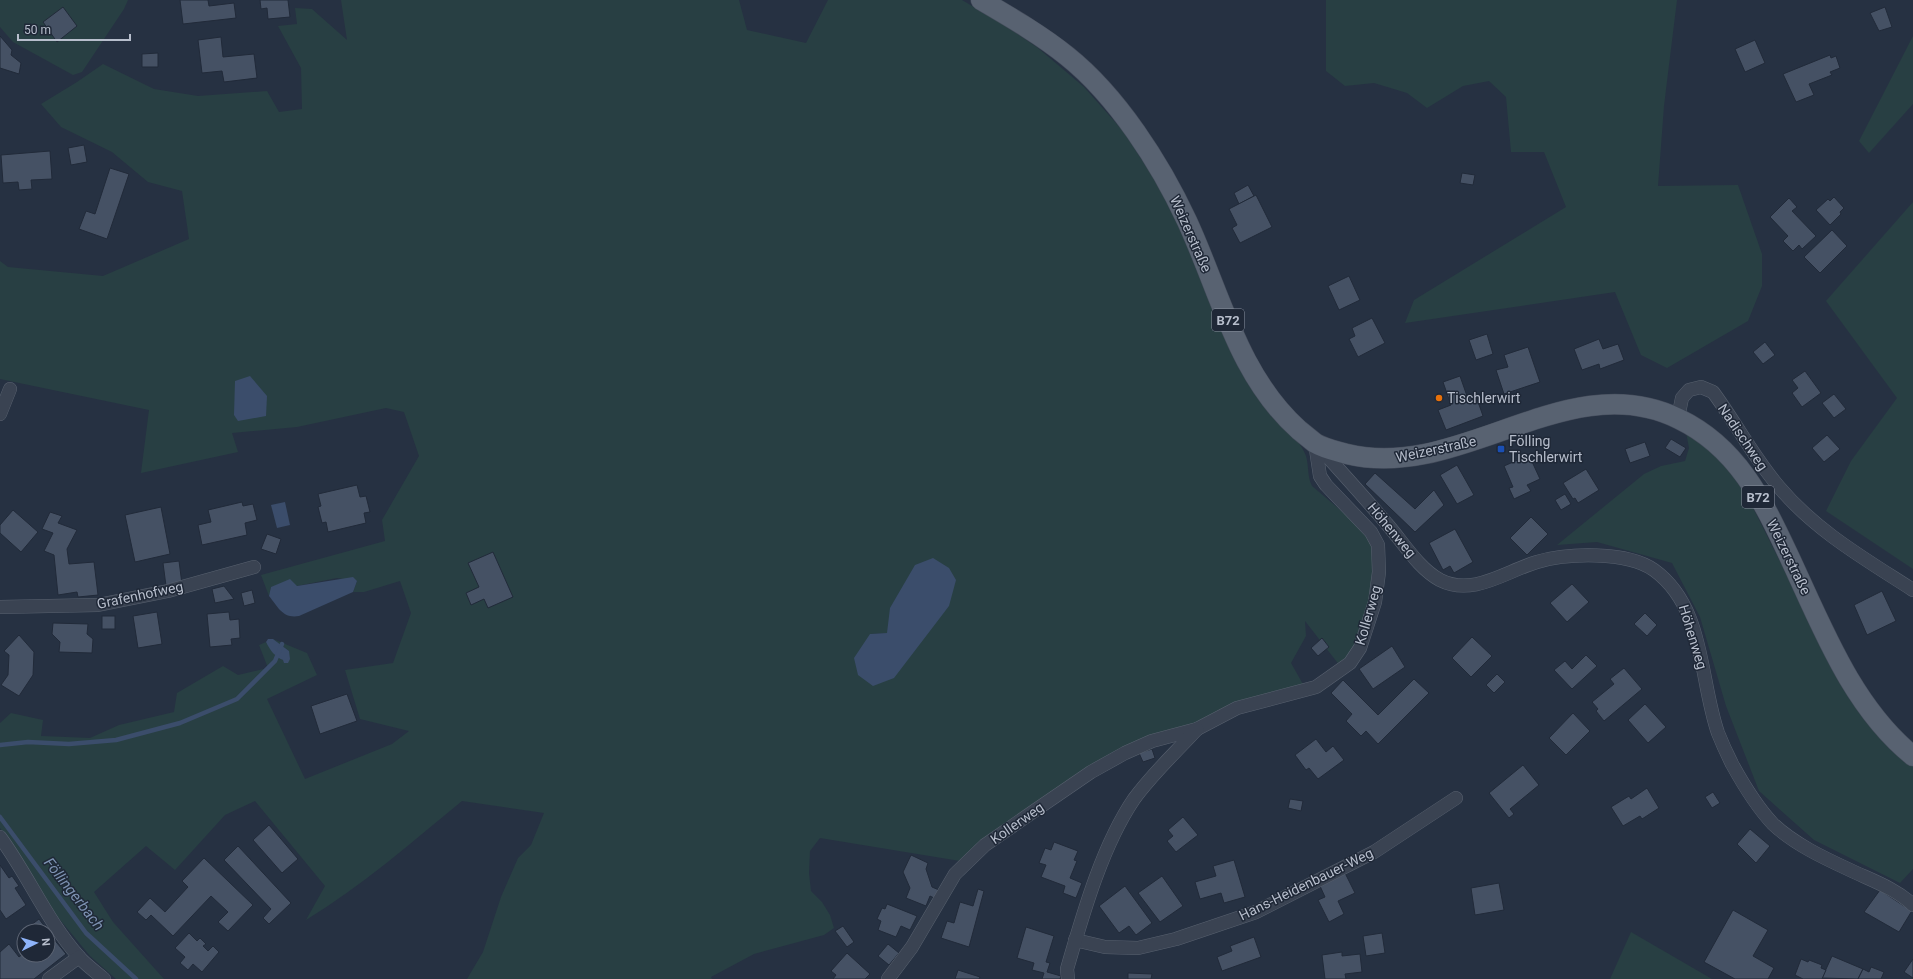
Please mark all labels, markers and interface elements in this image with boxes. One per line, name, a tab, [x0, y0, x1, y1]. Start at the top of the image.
scale bar	[18, 16, 130, 42]
text: 50 m	[24, 23, 51, 37]
street label: Weizerstraße	[1167, 193, 1215, 275]
road number: B72	[1212, 309, 1244, 331]
place label: Tischlerwirt	[1447, 390, 1521, 406]
marker: Tischlerwirt	[1434, 393, 1444, 403]
street label: Nadischweg	[1715, 401, 1771, 473]
street label: Weizerstraße	[1394, 433, 1478, 465]
place label: Fölling Tischlerwirt	[1509, 433, 1583, 465]
marker: Fölling Tischlerwirt	[1496, 444, 1506, 454]
road number: B72	[1742, 486, 1774, 508]
street label: Höhenweg	[1364, 499, 1420, 561]
street label: Weizerstraße	[1764, 517, 1814, 597]
street label: Grafenhofweg	[95, 578, 185, 612]
street label: Kollerweg	[1352, 583, 1384, 647]
street label: Höhenweg	[1676, 603, 1710, 671]
street label: Kollerweg	[987, 799, 1047, 847]
street label: Hans-Heidenbauer-Weg	[1236, 845, 1376, 923]
water label: Föllingerbach	[40, 854, 108, 934]
north arrow	[16, 923, 56, 963]
text: N	[39, 938, 52, 947]

